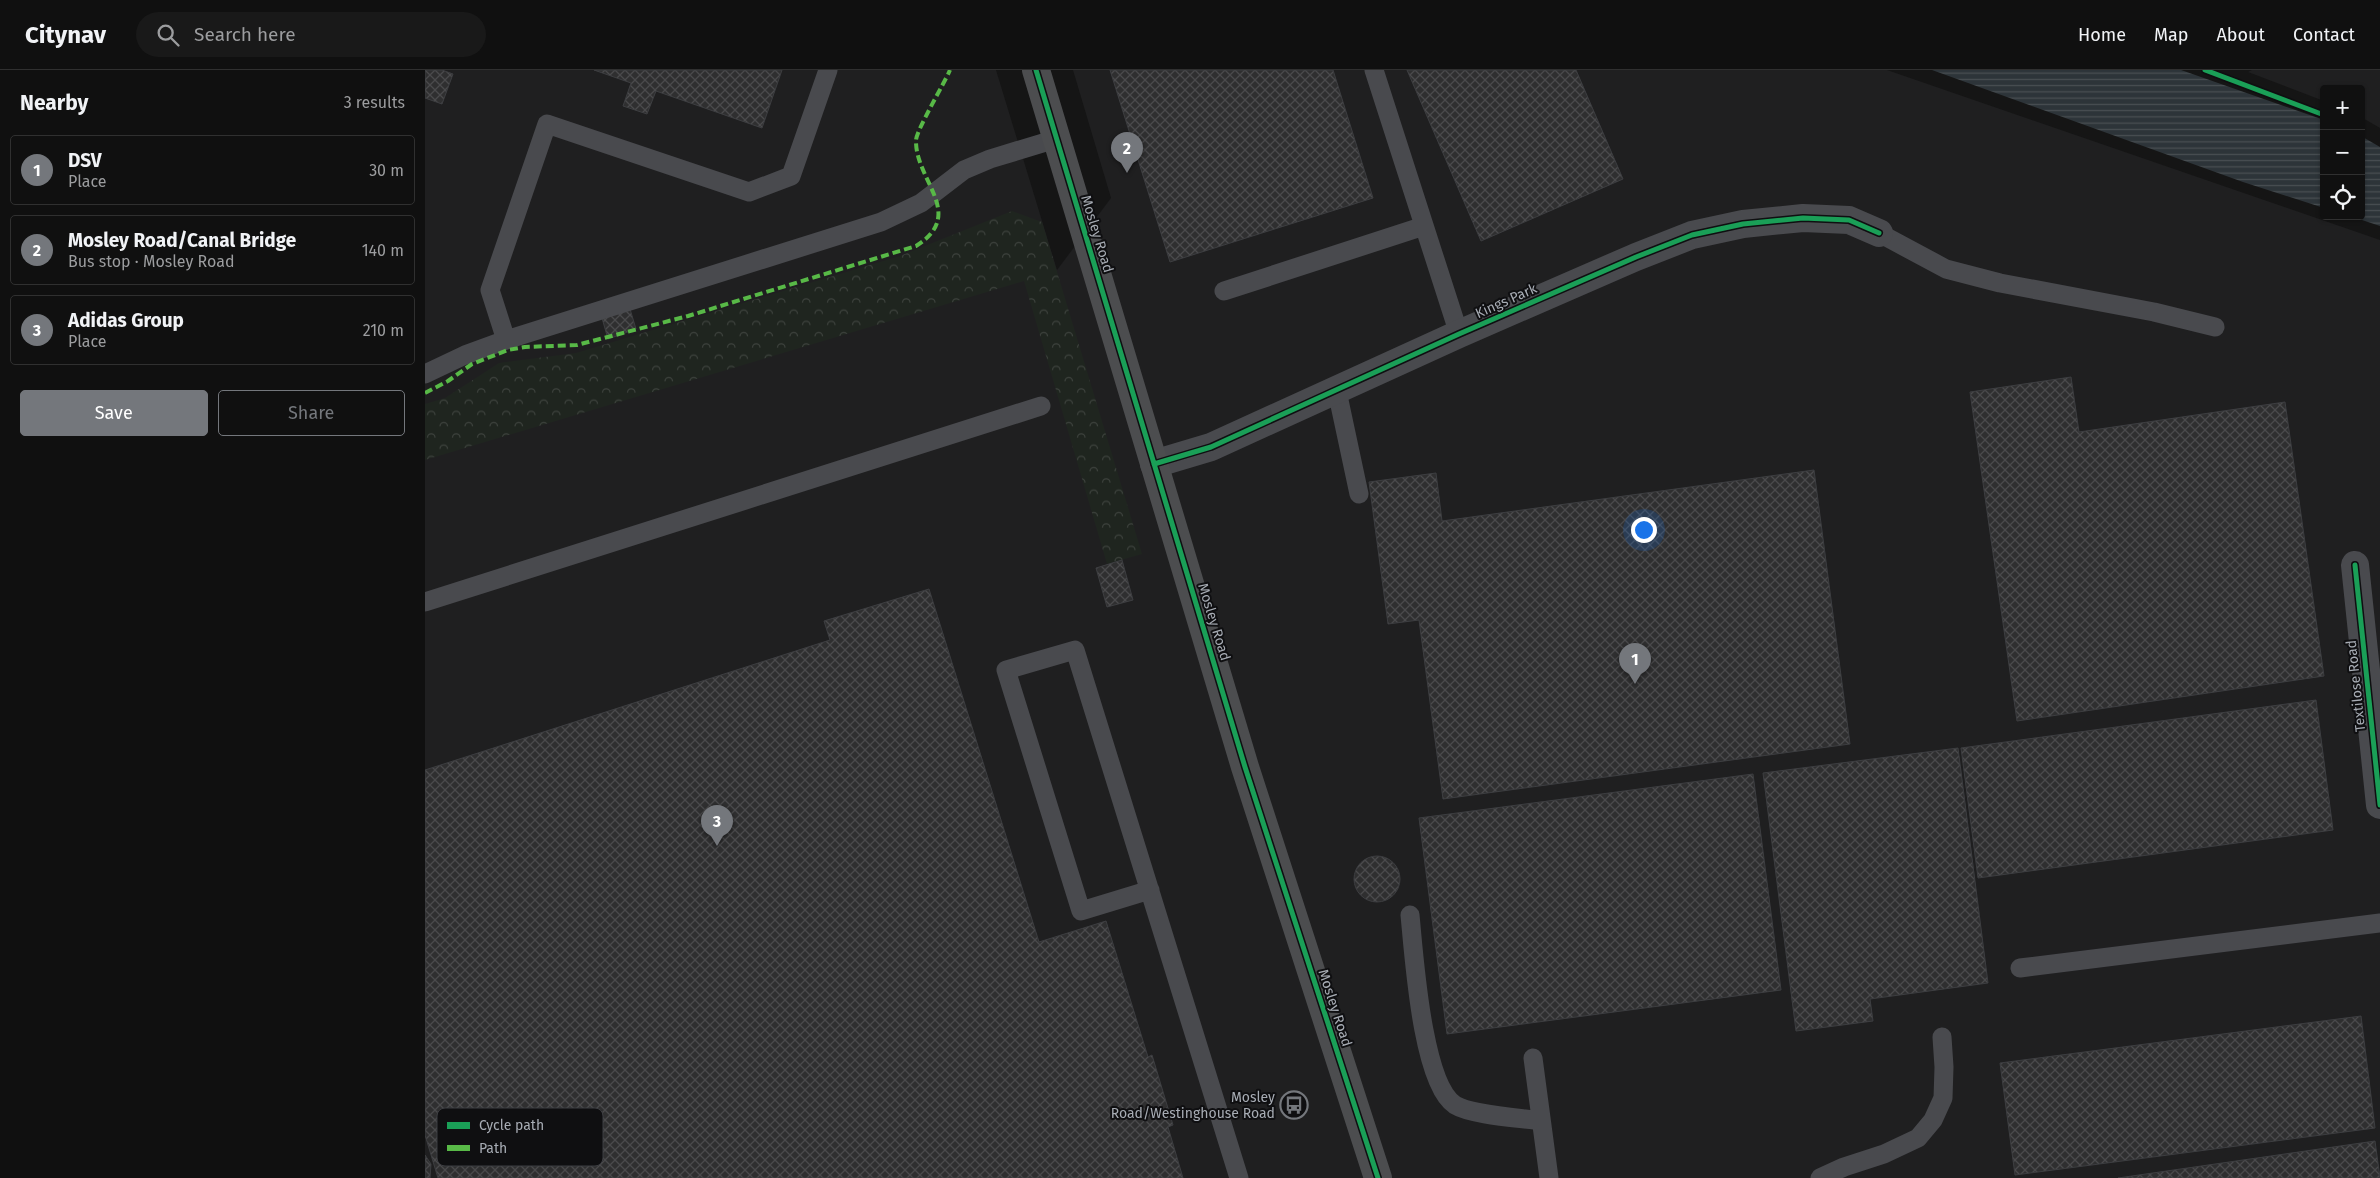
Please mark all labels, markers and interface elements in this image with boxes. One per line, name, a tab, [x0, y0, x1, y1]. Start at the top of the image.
search box	[136, 12, 486, 57]
text: Citynav	[25, 21, 106, 49]
icon: search	[154, 21, 182, 49]
text: Search here	[194, 23, 296, 46]
text: Home	[2078, 24, 2126, 46]
text: Map	[2154, 24, 2188, 46]
text: About	[2216, 24, 2265, 46]
text: Contact	[2293, 24, 2355, 46]
map controls	[2320, 85, 2365, 220]
button: +	[2320, 85, 2365, 130]
text: Nearby	[20, 90, 88, 116]
text: 3 results	[344, 93, 405, 112]
button: −	[2320, 130, 2365, 175]
pin: 2	[1111, 132, 1143, 173]
text: DSV	[68, 149, 102, 172]
text: 1	[33, 161, 41, 180]
text: 30 m	[369, 161, 404, 180]
text: Place	[68, 172, 107, 191]
button: locate	[2320, 175, 2365, 220]
street label: Mosley Road	[1077, 193, 1117, 275]
text: Mosley Road/Canal Bridge	[68, 229, 296, 252]
text: 2	[33, 241, 41, 260]
text: 140 m	[362, 241, 404, 260]
text: Bus stop · Mosley Road	[68, 252, 234, 271]
street label: Kings Park	[1473, 280, 1540, 322]
text: Adidas Group	[68, 309, 184, 332]
text: 3	[33, 321, 41, 340]
text: 210 m	[363, 321, 404, 340]
text: Place	[68, 332, 107, 351]
button: Save	[20, 390, 208, 436]
button: Share	[218, 390, 405, 436]
your location	[1631, 517, 1657, 543]
street label: Mosley Road	[1194, 581, 1234, 663]
street label: Textilose Road	[2343, 639, 2369, 733]
pin: 1	[1619, 643, 1651, 684]
pin: 3	[701, 805, 733, 846]
street label: Mosley Road	[1315, 967, 1355, 1049]
place label: Mosley Road/Westinghouse Road	[1111, 1089, 1275, 1122]
bus stop icon: Mosley Road/Westinghouse Road	[1279, 1090, 1309, 1120]
legend	[437, 1108, 603, 1166]
text: Cycle path	[479, 1117, 544, 1134]
text: Path	[479, 1140, 507, 1157]

